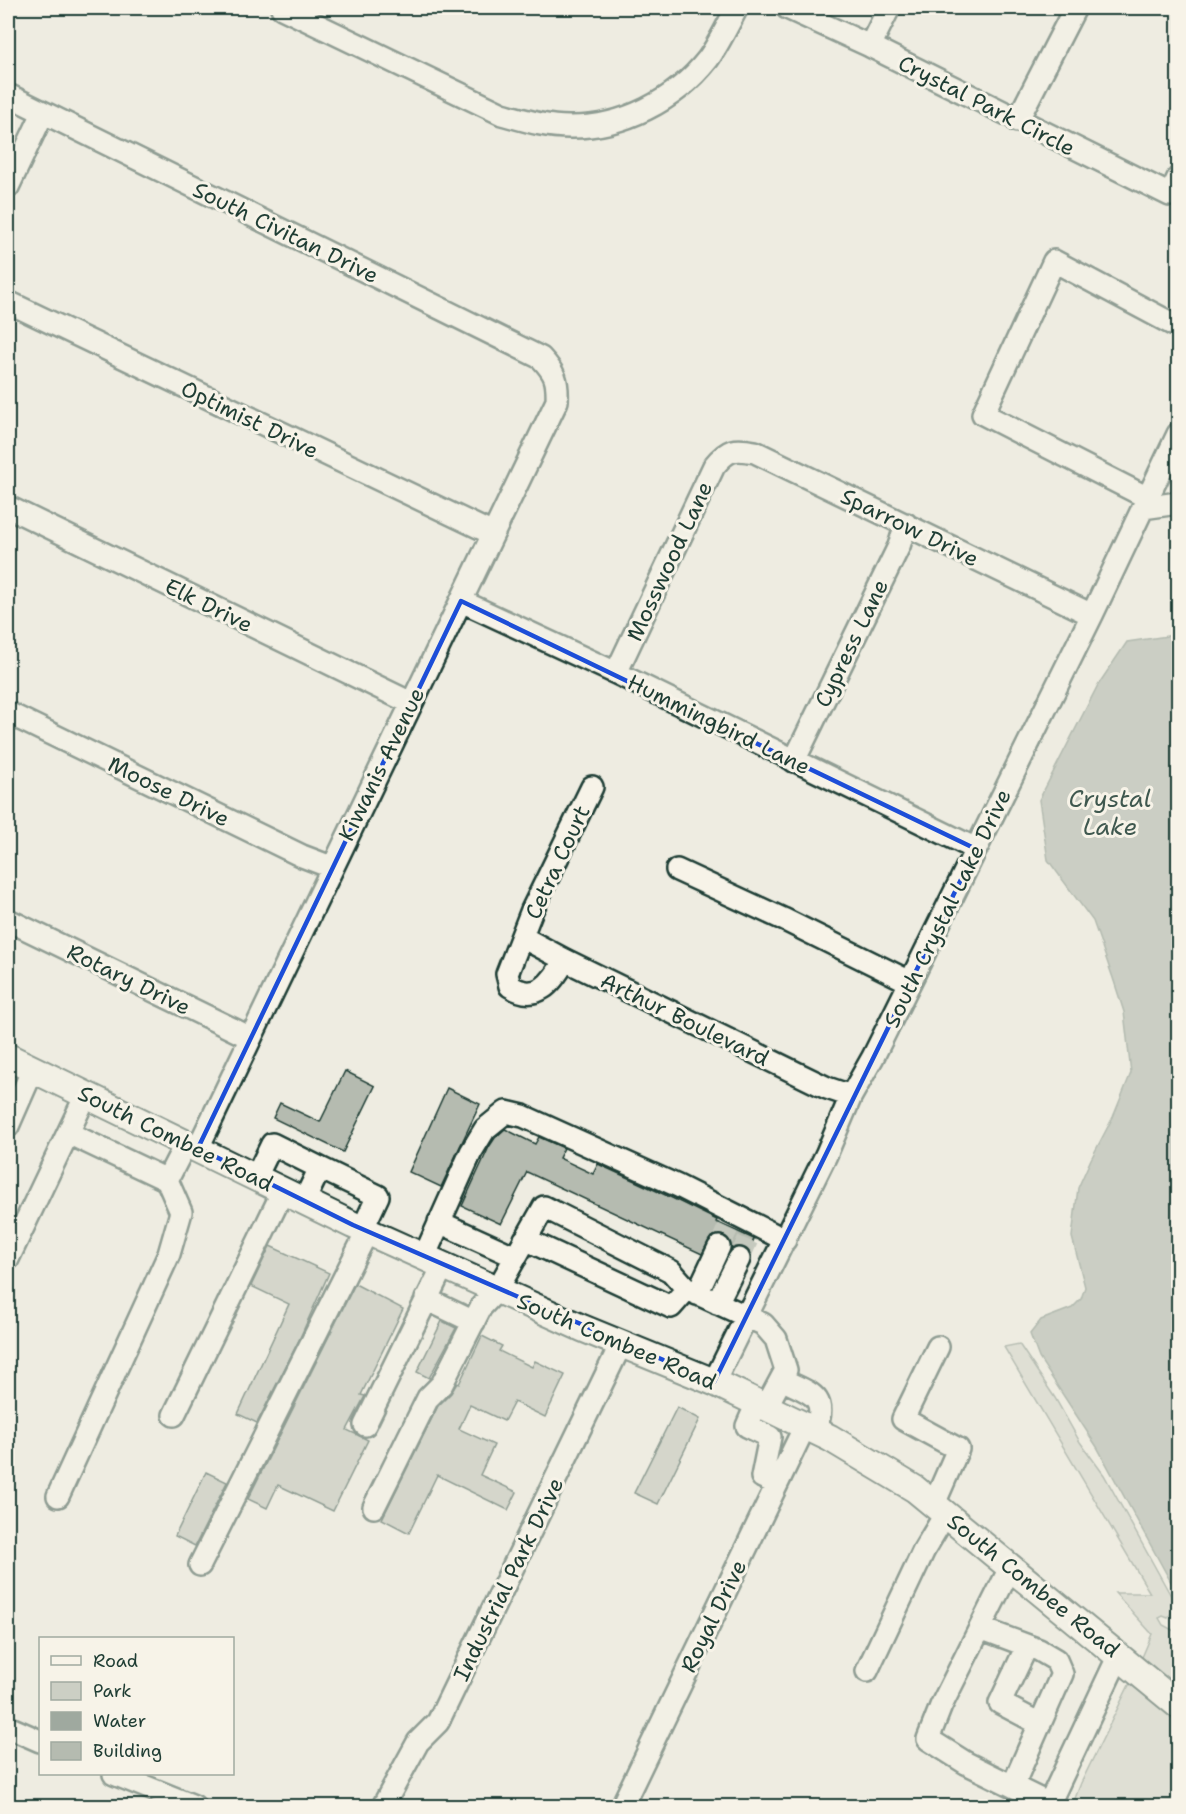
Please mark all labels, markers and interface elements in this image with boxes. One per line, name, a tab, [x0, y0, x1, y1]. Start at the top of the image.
street label: Crystal Park Circle	[893, 48, 1080, 163]
street label: South Civitan Drive	[188, 175, 383, 290]
street label: Optimist Drive	[176, 374, 323, 465]
street label: Mosswood Lane	[620, 477, 719, 646]
street label: Sparrow Drive	[836, 481, 984, 573]
street label: Elk Drive	[160, 572, 257, 639]
street label: Cypress Lane	[808, 574, 895, 712]
street label: Hummingbird Lane	[623, 668, 815, 781]
street label: Kiwanis Avenue	[332, 683, 431, 846]
street label: Moose Drive	[103, 750, 234, 833]
water label: Crystal Lake	[1069, 783, 1152, 843]
street label: South Crystal Lake Drive	[877, 784, 1018, 1032]
street label: Cetra Court	[518, 800, 597, 924]
street label: Rotary Drive	[62, 937, 195, 1022]
street label: Arthur Boulevard	[596, 966, 774, 1073]
street label: South Combee Road	[73, 1079, 278, 1198]
street label: South Combee Road	[513, 1286, 721, 1397]
street label: Industrial Park Drive	[447, 1473, 570, 1686]
street label: South Combee Road	[941, 1507, 1126, 1664]
street label: Royal Drive	[674, 1555, 753, 1677]
legend	[39, 1637, 234, 1775]
text: Road	[93, 1649, 138, 1673]
text: Park	[93, 1679, 132, 1703]
text: Water	[93, 1709, 146, 1733]
text: Building	[93, 1739, 162, 1763]

